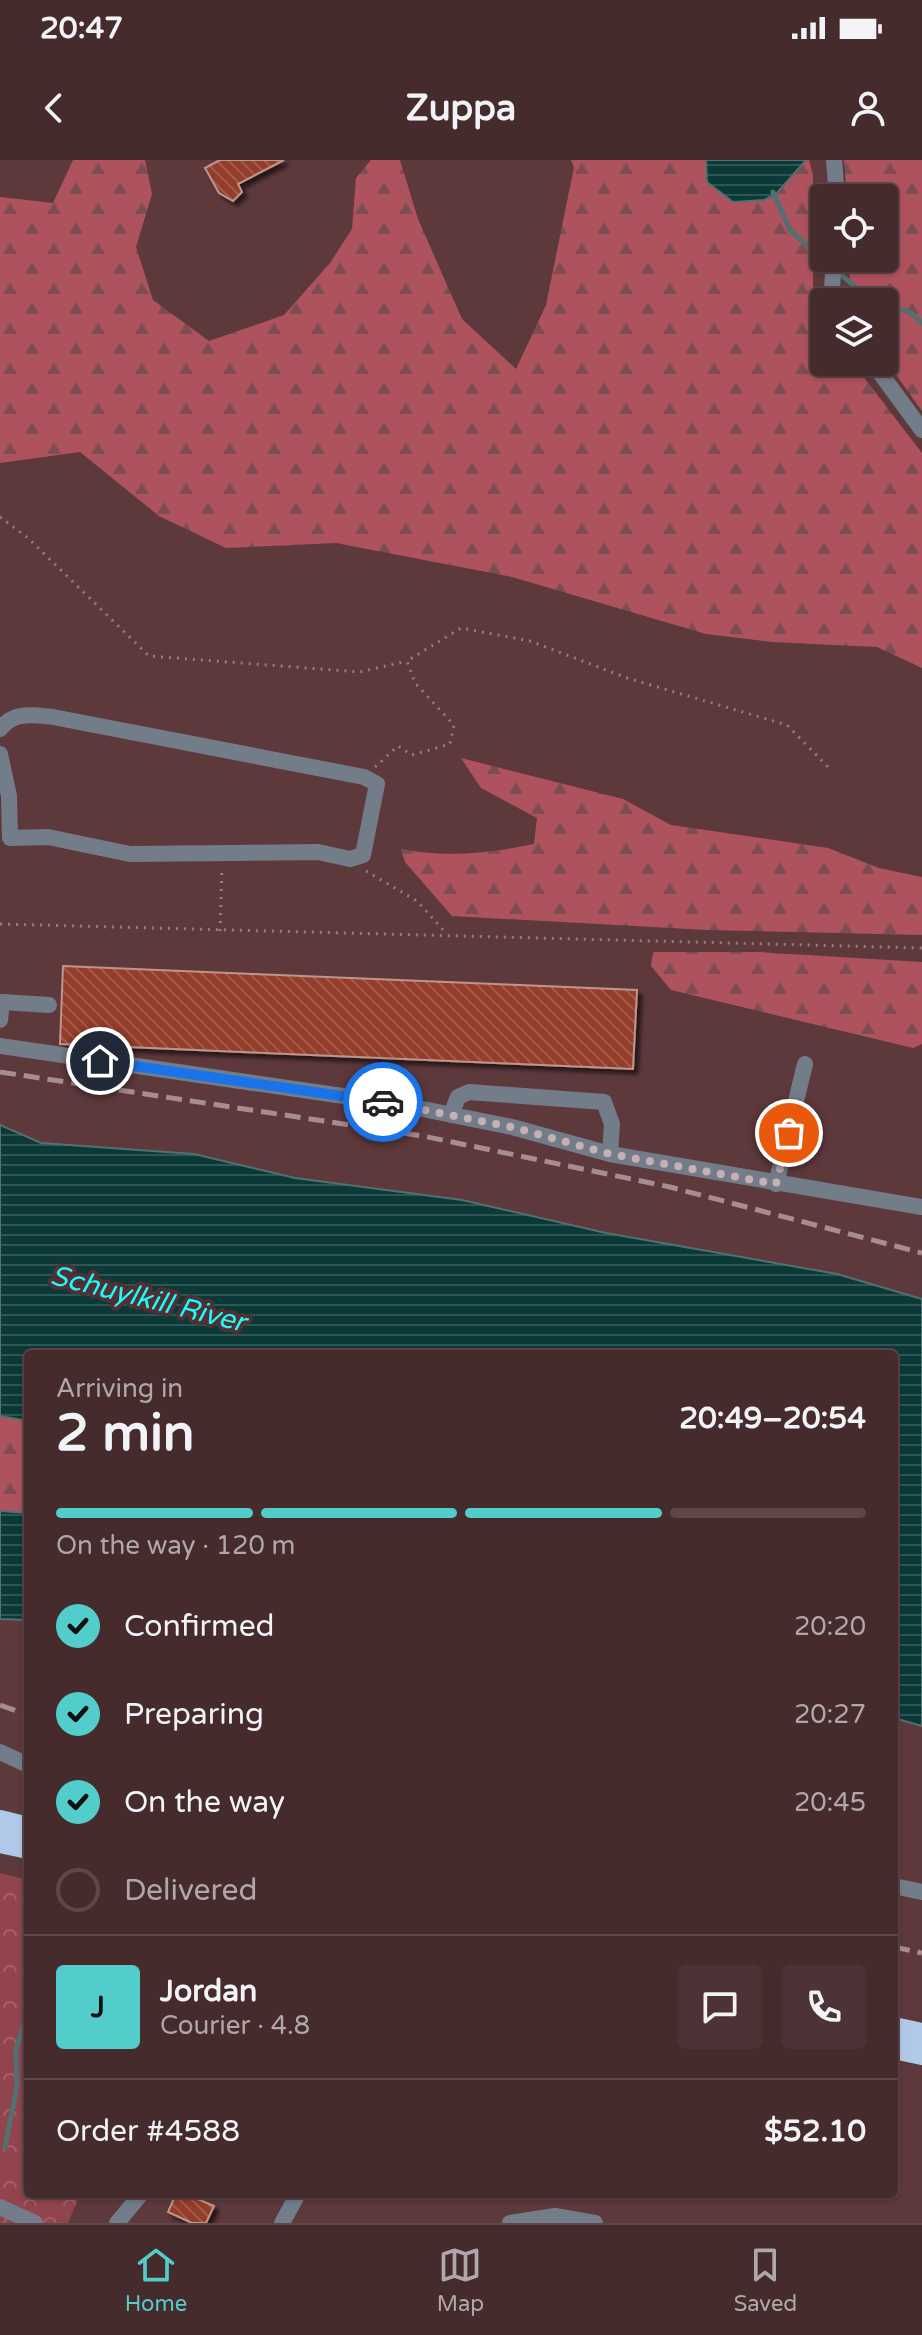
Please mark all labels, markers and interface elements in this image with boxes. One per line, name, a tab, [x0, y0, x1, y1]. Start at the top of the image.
text: 20:47	[40, 10, 123, 47]
icon: back	[32, 86, 76, 130]
icon: person	[846, 86, 890, 130]
text: Zuppa	[406, 87, 516, 130]
map controls	[810, 184, 898, 376]
button: locate	[810, 184, 898, 272]
button: layers	[810, 288, 898, 376]
pin	[66, 1027, 134, 1095]
icon: home	[78, 1039, 122, 1083]
courier	[343, 1062, 423, 1142]
icon: car	[361, 1080, 405, 1124]
pin	[755, 1099, 823, 1167]
icon: bag	[767, 1111, 811, 1155]
water label: Schuylkill River	[47, 1258, 252, 1340]
text: Arriving in	[56, 1373, 183, 1404]
text: 20:49–20:54	[679, 1400, 866, 1437]
text: 2 min	[56, 1402, 195, 1465]
text: On the way · 120 m	[56, 1530, 295, 1561]
icon: check	[56, 1604, 100, 1648]
text: Confirmed	[124, 1608, 275, 1645]
text: 20:20	[794, 1611, 866, 1642]
icon: check	[56, 1692, 100, 1736]
text: Preparing	[124, 1696, 264, 1733]
text: 20:27	[794, 1699, 866, 1730]
icon: check	[56, 1780, 100, 1824]
text: On the way	[124, 1784, 285, 1821]
text: 20:45	[794, 1787, 866, 1818]
text: Delivered	[124, 1872, 258, 1909]
button: chat	[678, 1965, 762, 2049]
button: phone	[782, 1965, 866, 2049]
text: Jordan	[160, 1973, 257, 2010]
text: J	[91, 1989, 105, 2026]
text: Courier · 4.8	[160, 2010, 310, 2041]
text: Order #4588	[56, 2113, 240, 2150]
text: $52.10	[764, 2113, 866, 2150]
tab: Home	[125, 2243, 187, 2317]
tab: Map	[437, 2243, 484, 2317]
tab: Saved	[734, 2243, 797, 2317]

